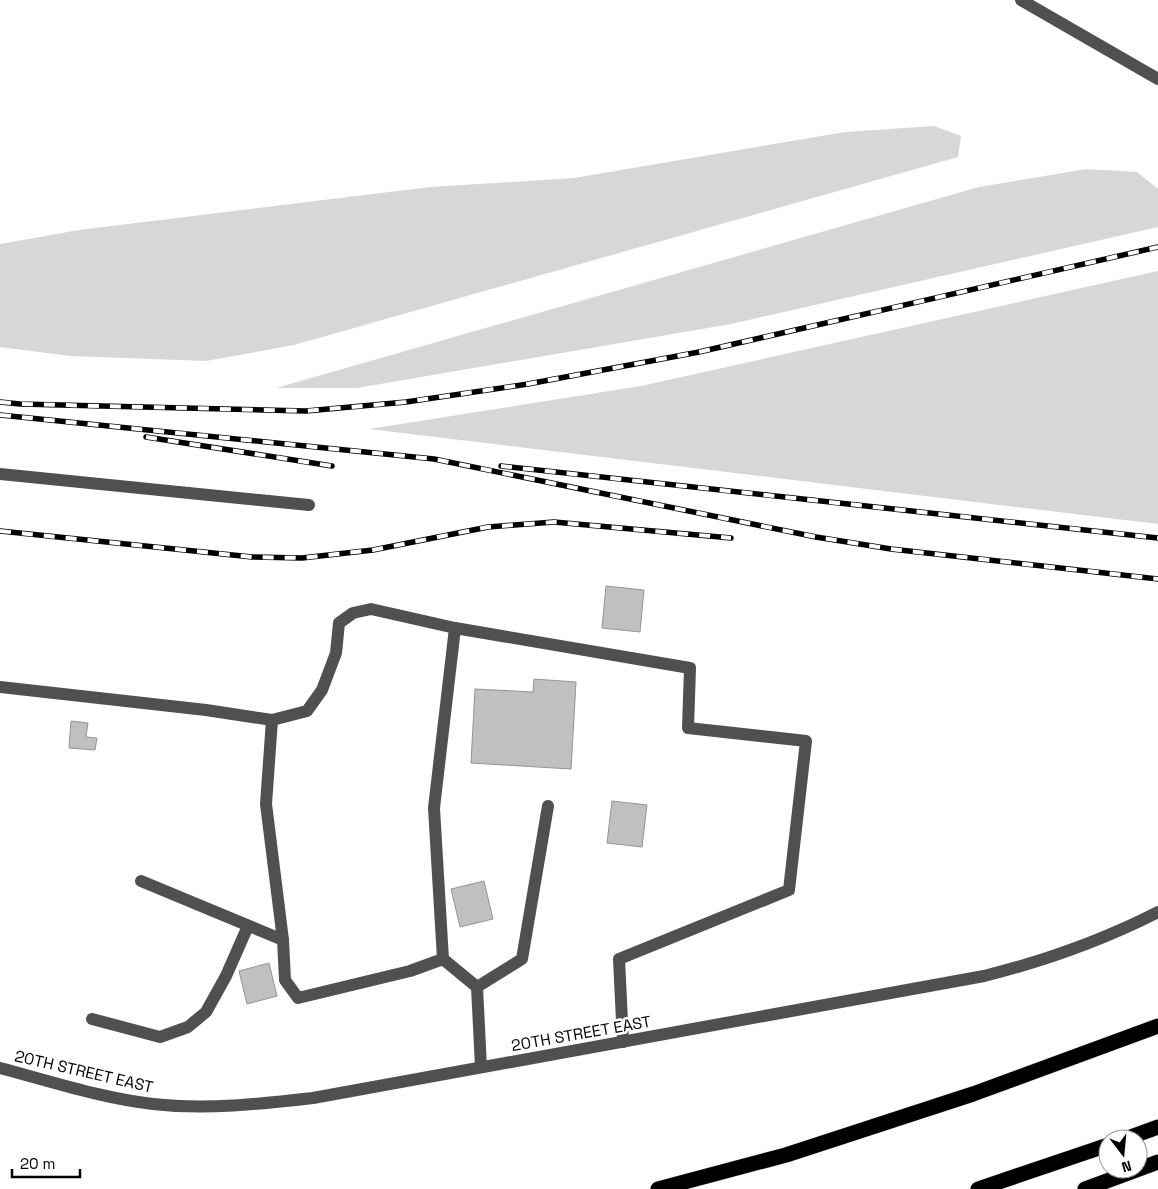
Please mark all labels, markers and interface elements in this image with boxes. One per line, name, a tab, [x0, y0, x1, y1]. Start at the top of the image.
street label: 20TH STREET EAST	[510, 1011, 653, 1056]
street label: 20TH STREET EAST	[13, 1045, 155, 1098]
north arrow	[1098, 1129, 1148, 1179]
scale bar	[12, 1146, 80, 1178]
text: 20 m	[20, 1154, 55, 1173]
text: N	[1120, 1157, 1134, 1176]

